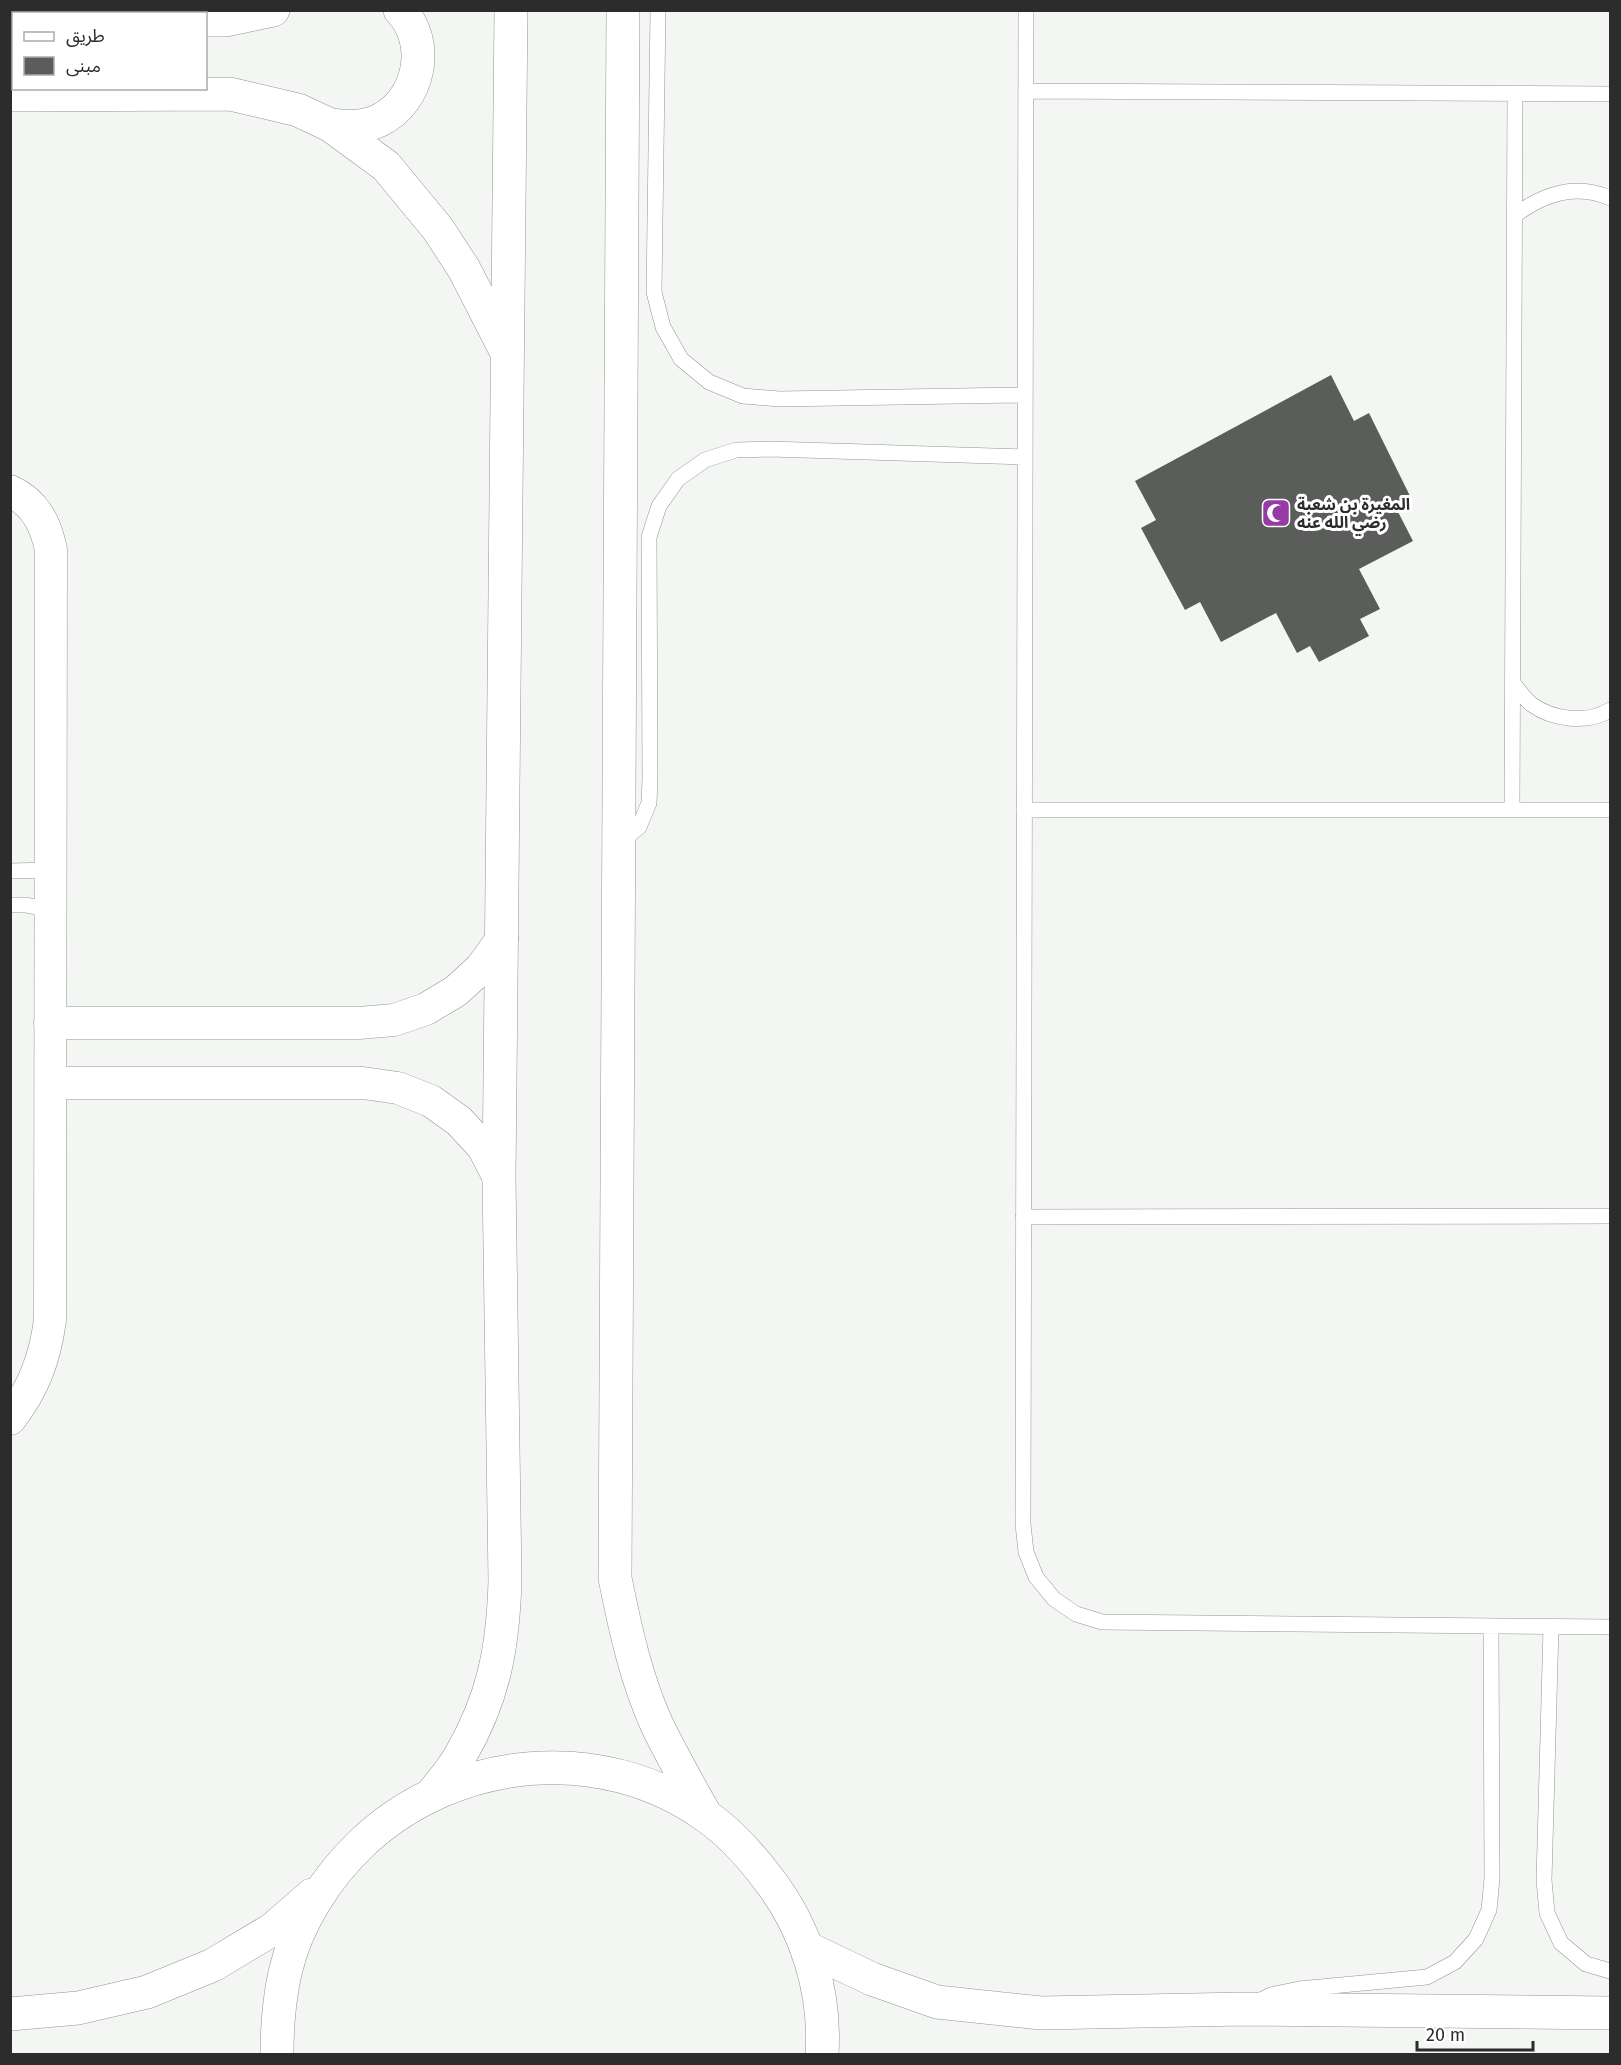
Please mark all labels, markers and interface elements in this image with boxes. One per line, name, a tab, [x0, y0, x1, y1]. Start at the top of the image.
legend	[12, 12, 207, 90]
text: طريق	[66, 25, 105, 47]
text: مبنى	[66, 55, 101, 77]
place label: المغيرة بن شعبة رضي الله عنه	[1297, 495, 1410, 536]
mosque icon: المغيرة بن شعبة رضي الله عنه	[1260, 497, 1292, 529]
scale bar	[1417, 2014, 1532, 2052]
text: 20 m	[1426, 2024, 1465, 2046]

